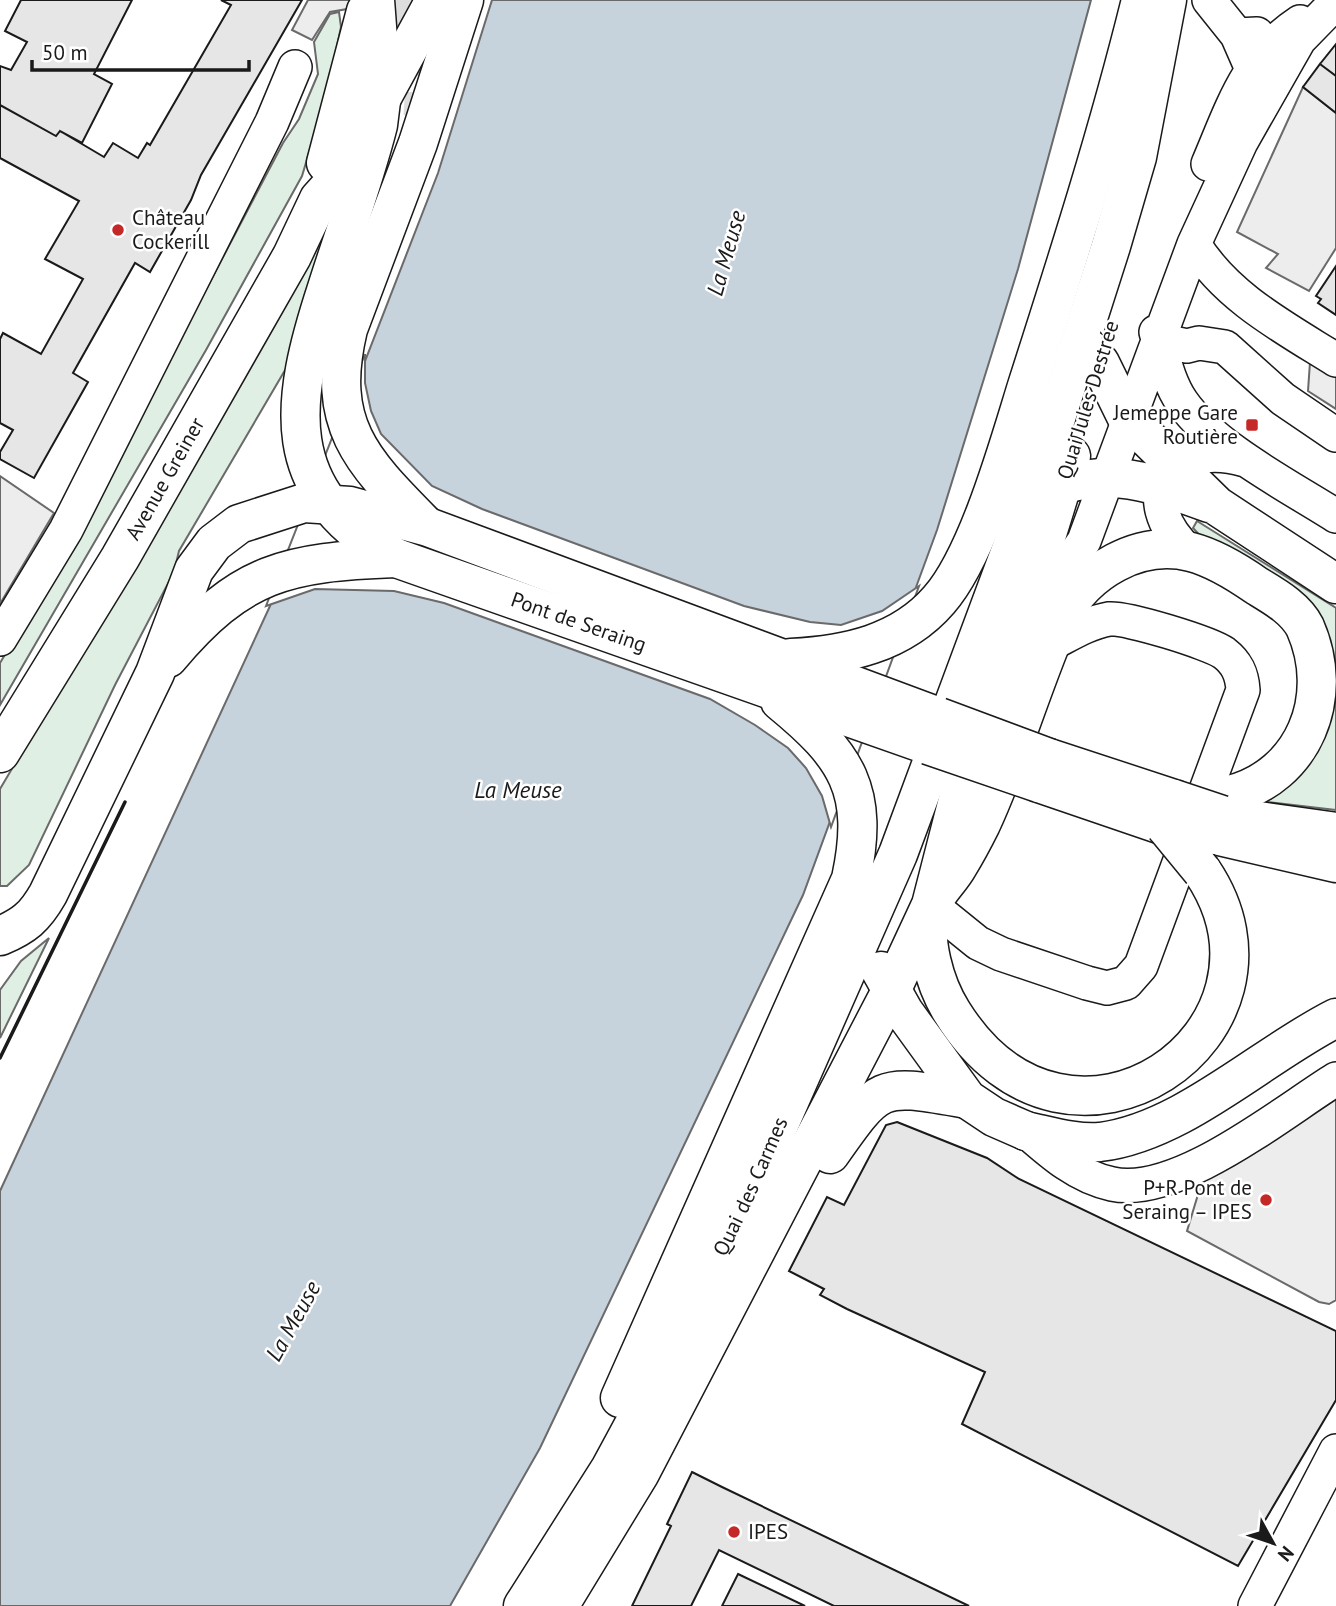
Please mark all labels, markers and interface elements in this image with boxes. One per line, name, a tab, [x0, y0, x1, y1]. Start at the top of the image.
scale bar	[32, 28, 248, 72]
text: 50 m	[42, 39, 88, 66]
place label: Château Cockerill	[132, 204, 210, 255]
water label: La Meuse	[700, 207, 752, 299]
marker: Château Cockerill	[110, 222, 126, 238]
street label: Quai Jules Destrée	[1051, 317, 1124, 483]
place label: Jemeppe Gare Routière	[1112, 399, 1238, 450]
street label: Avenue Greiner	[119, 412, 210, 545]
marker: Jemeppe Gare Routière	[1244, 417, 1260, 433]
street label: Pont de Seraing	[507, 585, 650, 658]
water label: La Meuse	[474, 775, 562, 804]
street label: Quai des Carmes	[707, 1113, 794, 1260]
place label: P+R Pont de Seraing – IPES	[1122, 1174, 1252, 1225]
marker: P+R Pont de Seraing – IPES	[1258, 1192, 1274, 1208]
water label: La Meuse	[259, 1275, 327, 1366]
north arrow	[1238, 1508, 1308, 1578]
place label: IPES	[748, 1518, 788, 1545]
marker: IPES	[726, 1524, 742, 1540]
text: N	[1273, 1541, 1299, 1566]

